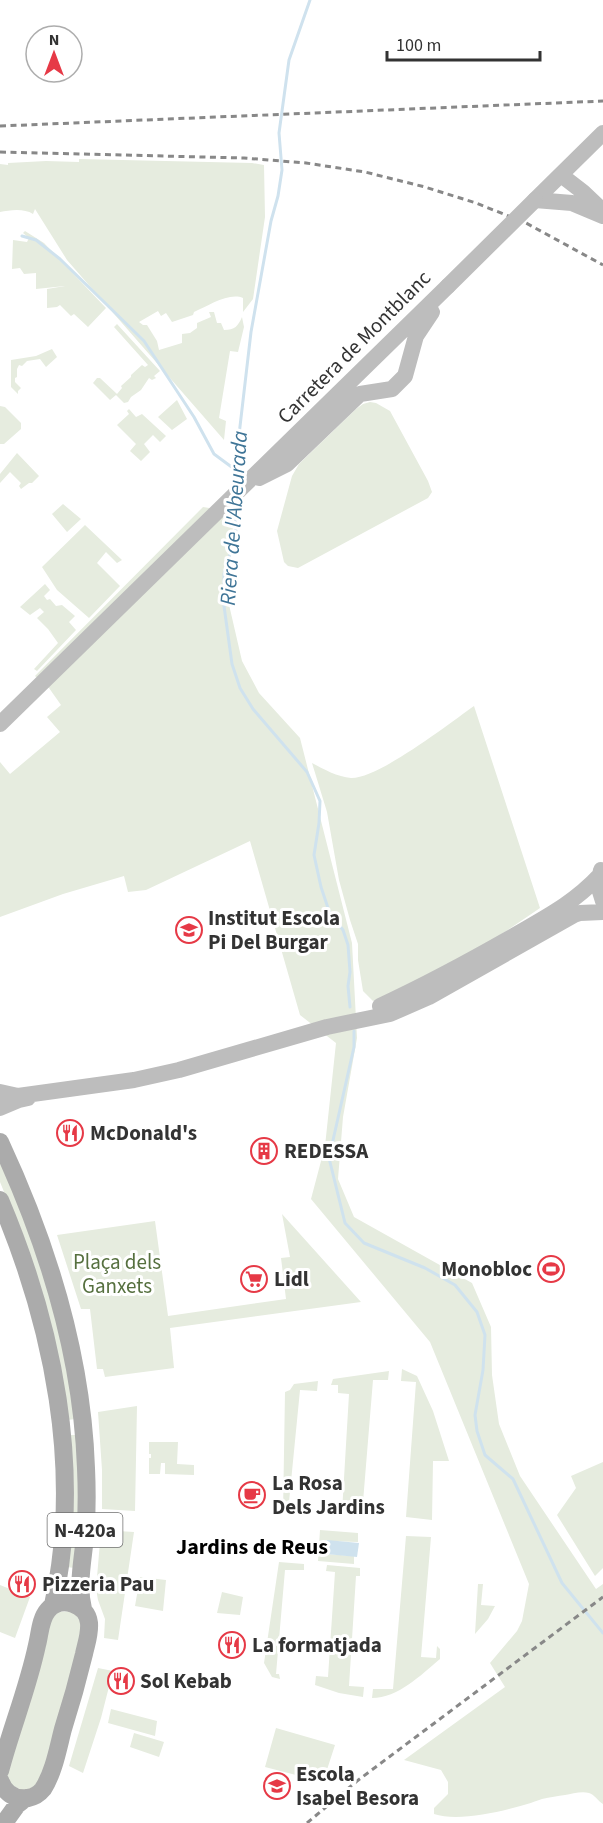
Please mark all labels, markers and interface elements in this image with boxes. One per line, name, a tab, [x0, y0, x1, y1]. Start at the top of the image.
north arrow	[24, 24, 84, 84]
scale bar	[387, 24, 540, 62]
text: N	[49, 29, 59, 51]
text: 100 m	[396, 33, 441, 58]
street label: Carretera de Montblanc	[271, 263, 438, 430]
water label: Riera de l'Abeurada	[212, 429, 256, 607]
place label: Institut Escola Pi Del Burgar	[208, 903, 340, 957]
school or university icon: Institut Escola Pi Del Burgar	[174, 915, 204, 945]
restaurant icon: McDonald's	[55, 1118, 85, 1148]
place label: McDonald's	[90, 1118, 197, 1148]
building icon: REDESSA	[249, 1136, 279, 1166]
place label: REDESSA	[284, 1136, 369, 1166]
park label: Plaça dels Ganxets	[73, 1247, 161, 1301]
place label: Monobloc	[441, 1254, 532, 1284]
sports icon: Monobloc	[536, 1254, 566, 1284]
supermarket icon: Lidl	[239, 1264, 269, 1294]
place label: Lidl	[274, 1264, 309, 1294]
place label: La Rosa Dels Jardins	[272, 1468, 385, 1522]
cafe icon: La Rosa Dels Jardins	[237, 1480, 267, 1510]
road number: N-420a	[48, 1513, 122, 1547]
district label: Jardins de Reus	[176, 1531, 328, 1563]
restaurant icon: Pizzeria Pau	[7, 1569, 37, 1599]
place label: Pizzeria Pau	[42, 1569, 155, 1599]
restaurant icon: La formatjada	[217, 1630, 247, 1660]
place label: La formatjada	[252, 1630, 382, 1660]
restaurant icon: Sol Kebab	[106, 1666, 136, 1696]
place label: Sol Kebab	[140, 1666, 232, 1696]
place label: Escola Isabel Besora	[296, 1759, 419, 1813]
school or university icon: Escola Isabel Besora	[262, 1771, 292, 1801]

